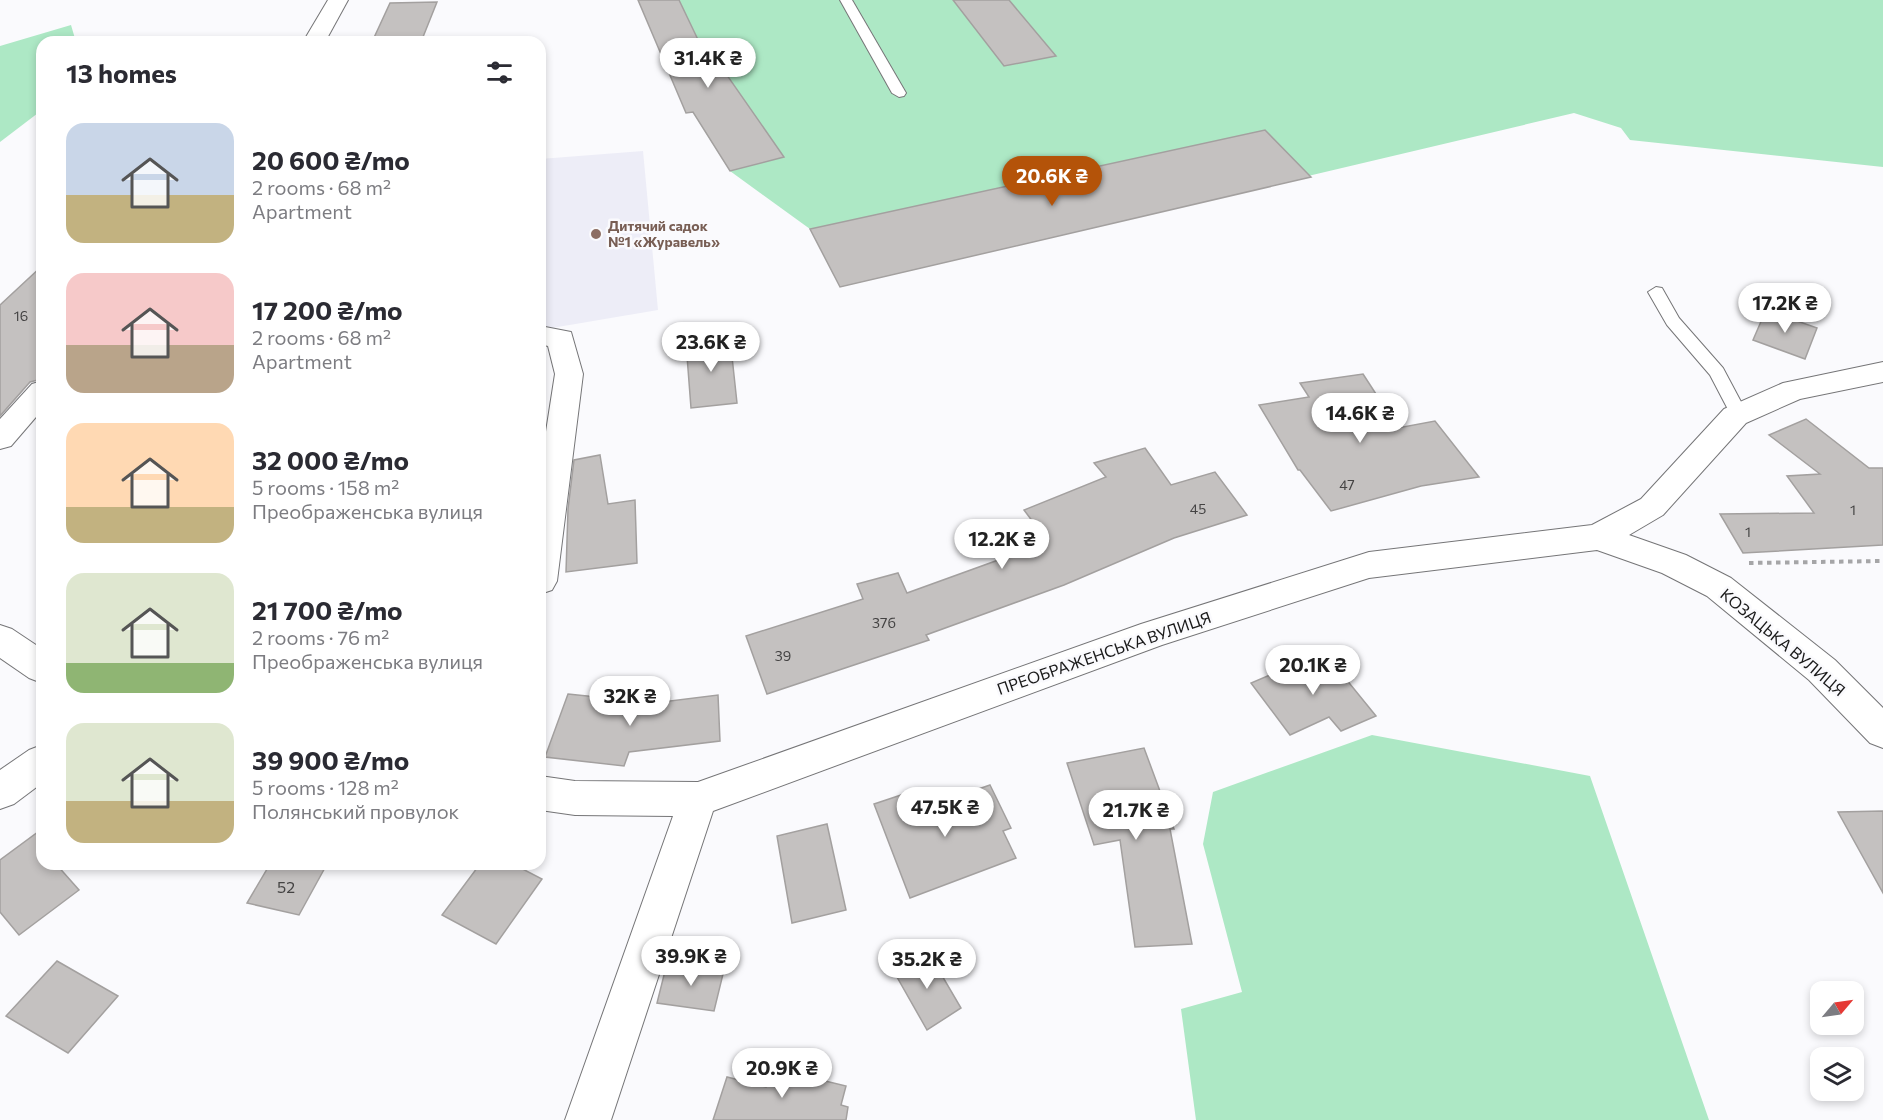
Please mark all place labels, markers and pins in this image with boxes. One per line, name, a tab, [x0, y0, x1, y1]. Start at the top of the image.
pin: 31.4K ₴	[653, 38, 763, 89]
pin: 20.6K ₴	[997, 156, 1107, 207]
place label: Дитячий садок №1 «Журавель»	[608, 217, 720, 250]
marker: Дитячий садок №1 «Журавель»	[589, 227, 603, 241]
pin: 17.2K ₴	[1730, 283, 1840, 334]
pin: 23.6K ₴	[656, 322, 766, 373]
pin: 14.6K ₴	[1305, 393, 1415, 444]
pin: 12.2K ₴	[947, 519, 1057, 570]
pin: 20.1K ₴	[1258, 645, 1368, 696]
pin: 32K ₴	[588, 676, 672, 727]
pin: 47.5K ₴	[890, 787, 1000, 838]
pin: 21.7K ₴	[1081, 790, 1191, 841]
pin: 39.9K ₴	[636, 936, 746, 987]
pin: 35.2K ₴	[872, 939, 982, 990]
pin: 20.9K ₴	[727, 1048, 837, 1099]

